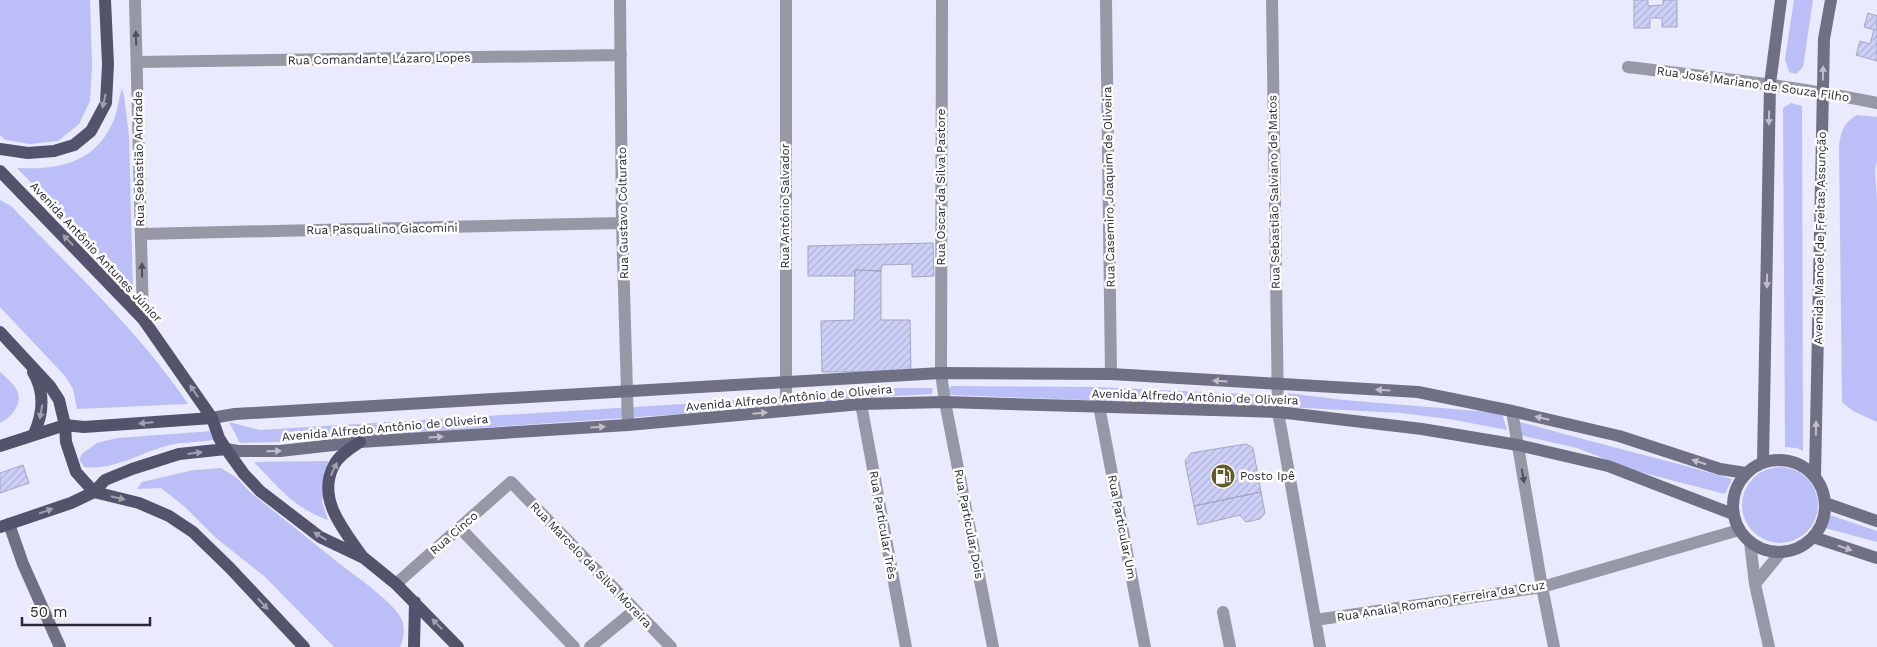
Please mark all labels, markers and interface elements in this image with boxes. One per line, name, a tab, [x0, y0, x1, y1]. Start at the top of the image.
one-way arrow	[132, 29, 140, 45]
street label: Rua Comandante Lázaro Lopes	[287, 50, 471, 68]
street label: Rua José Mariano de Souza Filho	[1656, 64, 1850, 104]
one-way arrow	[1819, 64, 1827, 80]
street label: Rua Casemiro Joaquim de Oliveira	[1100, 86, 1118, 288]
street label: Rua Sebastião Andrade	[131, 91, 147, 227]
one-way arrow	[100, 93, 108, 108]
street label: Rua Sebastião Salviano de Matos	[1265, 95, 1283, 289]
street label: Rua Oscar da Silva Pastore	[934, 109, 948, 265]
one-way arrow	[1765, 110, 1773, 126]
street label: Avenida Manoel de Freitas Assunção	[1811, 131, 1829, 345]
street label: Rua Antônio Salvador	[778, 143, 792, 269]
street label: Rua Gustavo Colturato	[615, 147, 631, 279]
street label: Avenida Antônio Antunes Júnior	[27, 179, 165, 325]
street label: Rua Pasqualino Giacomini	[306, 221, 458, 237]
one-way arrow	[62, 235, 74, 247]
one-way arrow	[138, 262, 146, 278]
one-way arrow	[1763, 273, 1771, 289]
one-way arrow	[1212, 376, 1228, 384]
street label: Avenida Alfredo Antônio de Oliveira	[685, 382, 893, 414]
one-way arrow	[189, 385, 199, 398]
street label: Avenida Alfredo Antônio de Oliveira	[1091, 386, 1299, 408]
one-way arrow	[1374, 386, 1390, 394]
one-way arrow	[36, 404, 44, 420]
one-way arrow	[752, 409, 768, 417]
street label: Avenida Alfredo Antônio de Oliveira	[281, 412, 489, 444]
one-way arrow	[1535, 414, 1550, 422]
one-way arrow	[1812, 419, 1820, 435]
one-way arrow	[138, 420, 154, 428]
one-way arrow	[590, 422, 606, 430]
one-way arrow	[428, 433, 444, 441]
one-way arrow	[266, 446, 282, 454]
one-way arrow	[187, 449, 203, 457]
one-way arrow	[1691, 458, 1706, 465]
one-way arrow	[330, 461, 338, 476]
fuel station icon: Posto Ipê	[1210, 463, 1236, 489]
street label: Rua Particular Dois	[951, 468, 987, 580]
place label: Posto Ipê	[1240, 469, 1295, 483]
one-way arrow	[1520, 469, 1528, 485]
street label: Rua Particular Três	[867, 470, 899, 580]
street label: Rua Particular Um	[1105, 474, 1139, 580]
one-way arrow	[111, 494, 126, 502]
street label: Rua Marcelo da Silva Moreira	[527, 499, 655, 631]
one-way arrow	[39, 507, 54, 515]
street label: Rua Cinco	[427, 508, 481, 558]
one-way arrow	[314, 531, 327, 540]
one-way arrow	[1838, 544, 1853, 552]
street label: Rua Analia Romano Ferreira da Cruz	[1336, 578, 1546, 624]
scale bar	[22, 594, 150, 626]
one-way arrow	[257, 597, 269, 609]
text: 50 m	[30, 603, 67, 621]
one-way arrow	[431, 619, 443, 631]

